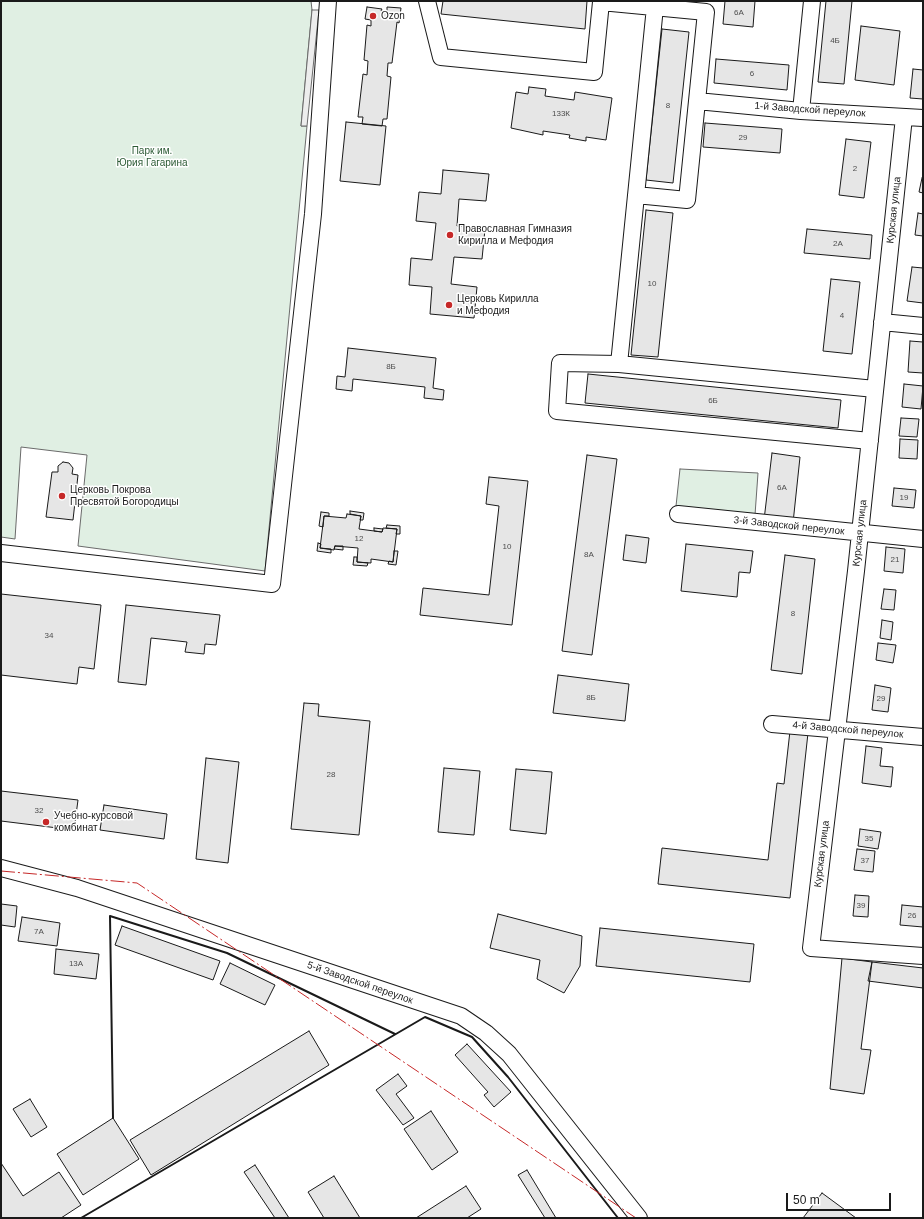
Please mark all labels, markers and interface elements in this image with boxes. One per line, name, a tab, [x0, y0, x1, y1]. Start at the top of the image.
house number: 6А	[734, 8, 744, 18]
place label: Ozon	[381, 10, 405, 22]
marker: Ozon	[368, 11, 378, 21]
house number: 4Б	[830, 36, 840, 46]
house number: 6	[750, 69, 754, 79]
street label: 1-й Заводской переулок	[754, 100, 866, 120]
house number: 8	[666, 101, 670, 111]
house number: 133К	[552, 109, 570, 119]
house number: 29	[739, 133, 747, 143]
park label: Парк им. Юрия Гагарина	[116, 145, 188, 168]
house number: 2	[853, 164, 857, 174]
street label: Курская улица	[885, 176, 903, 244]
place label: Православная Гимназия Кирилла и Мефодия	[458, 223, 572, 246]
marker: Православная Гимназия Кирилла и Мефодия	[445, 230, 455, 240]
house number: 2А	[833, 239, 843, 249]
house number: 10	[648, 279, 656, 289]
place label: Церковь Кирилла и Мефодия	[457, 293, 539, 316]
marker: Церковь Кирилла и Мефодия	[444, 300, 454, 310]
house number: 4	[840, 311, 844, 321]
house number: 8Б	[386, 362, 396, 372]
house number: 6Б	[708, 396, 718, 406]
house number: 6А	[777, 483, 787, 493]
place label: Церковь Покрова Пресвятой Богородицы	[70, 484, 179, 508]
marker: Церковь Покрова Пресвятой Богородицы	[57, 491, 67, 501]
house number: 19	[900, 493, 908, 503]
street label: Курская улица	[851, 499, 869, 567]
street label: 3-й Заводской переулок	[733, 514, 845, 538]
house number: 12	[355, 534, 363, 544]
house number: 10	[503, 542, 511, 552]
house number: 8А	[584, 550, 594, 560]
house number: 21	[891, 555, 899, 565]
house number: 8	[791, 609, 795, 619]
house number: 34	[45, 631, 53, 641]
house number: 8Б	[586, 693, 596, 703]
house number: 29	[877, 694, 885, 704]
street label: 4-й Заводской переулок	[792, 719, 904, 741]
house number: 28	[327, 770, 335, 780]
house number: 32	[35, 806, 43, 816]
place label: Учебно-курсовой комбинат	[54, 810, 133, 834]
marker: Учебно-курсовой комбинат	[41, 817, 51, 827]
street label: Курская улица	[812, 820, 832, 888]
house number: 35	[865, 834, 873, 844]
house number: 37	[861, 856, 869, 866]
house number: 39	[857, 901, 865, 911]
house number: 26	[908, 911, 916, 921]
house number: 7А	[34, 927, 44, 937]
house number: 13А	[69, 959, 83, 969]
street label: 5-й Заводской переулок	[305, 959, 415, 1007]
scale bar	[788, 1185, 893, 1211]
text: 50 m	[793, 1193, 820, 1207]

